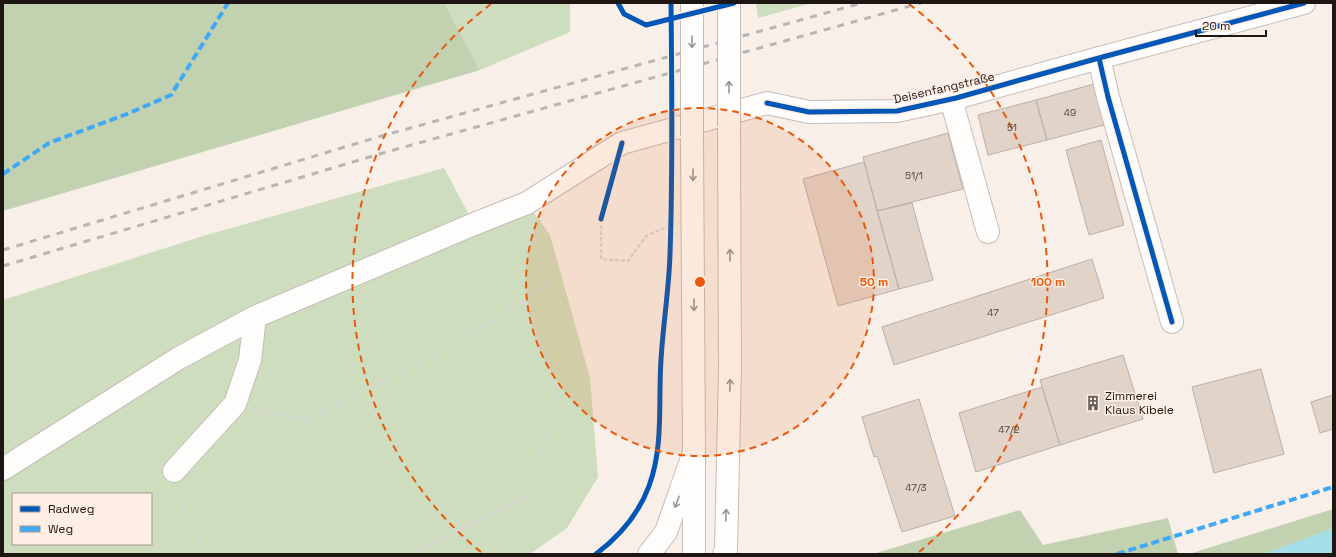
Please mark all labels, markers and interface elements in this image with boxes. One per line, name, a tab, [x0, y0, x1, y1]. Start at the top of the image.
scale bar	[1196, 12, 1266, 38]
text: 20 m	[1202, 18, 1230, 34]
one-way arrow	[688, 35, 696, 48]
street label: Deisenfangstraße	[892, 69, 996, 107]
one-way arrow	[725, 81, 733, 94]
house number: 49	[1064, 106, 1076, 119]
house number: 51	[1007, 121, 1017, 134]
one-way arrow	[689, 168, 697, 181]
house number: 51/1	[905, 169, 923, 182]
one-way arrow	[726, 249, 734, 262]
text: 50 m	[860, 274, 888, 290]
text: 100 m	[1031, 274, 1065, 290]
centre of rings	[693, 275, 707, 289]
one-way arrow	[690, 298, 697, 311]
house number: 47	[987, 306, 999, 319]
one-way arrow	[726, 379, 734, 392]
place label: Zimmerei Klaus Kibele	[1105, 388, 1174, 418]
building icon: Zimmerei Klaus Kibele	[1084, 394, 1102, 412]
house number: 47/2	[998, 423, 1020, 436]
house number: 47/3	[905, 481, 927, 494]
legend	[12, 493, 152, 545]
one-way arrow	[672, 496, 680, 508]
text: Radweg	[48, 501, 94, 517]
one-way arrow	[723, 509, 730, 522]
text: Weg	[48, 521, 73, 537]

